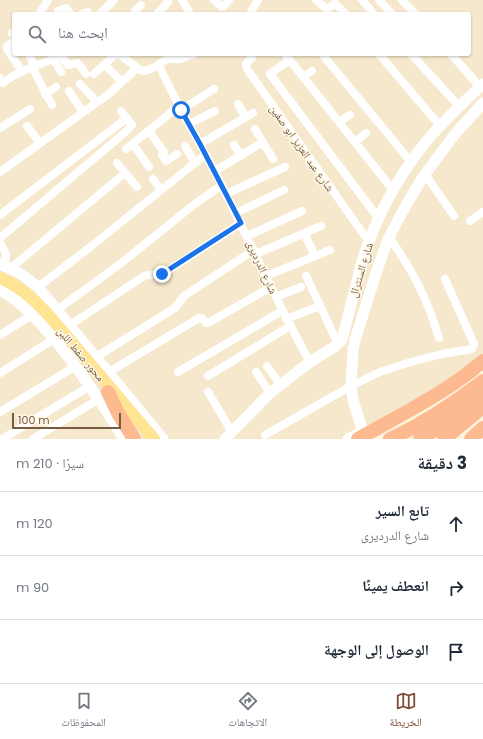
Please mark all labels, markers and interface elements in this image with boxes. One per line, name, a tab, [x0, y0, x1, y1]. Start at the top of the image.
search box	[12, 12, 471, 56]
text: ابحث هنا	[58, 22, 108, 43]
icon: search	[26, 23, 48, 45]
route start	[172, 101, 190, 119]
street label: شارع عبد العزيز ابو صفين	[266, 101, 338, 195]
street label: شارع الدرديرى	[243, 237, 281, 297]
street label: شارع السنترال	[345, 240, 377, 300]
route end	[153, 265, 171, 283]
street label: محور صفط اللبن	[54, 323, 108, 385]
scale bar	[12, 411, 121, 430]
text: 100 m	[18, 412, 50, 428]
text: 3 دقيقة	[417, 451, 467, 475]
text: سيرًا · 210 m	[16, 454, 84, 473]
text: تابع السير	[376, 500, 429, 521]
icon: ahead	[445, 513, 467, 535]
text: 120 m	[16, 514, 53, 533]
text: شارع الدرديرى	[361, 526, 429, 545]
text: انعطف يمينًا	[362, 575, 429, 596]
icon: right	[445, 577, 467, 599]
text: 90 m	[16, 578, 49, 597]
text: الوصول إلى الوجهة	[324, 639, 429, 660]
icon: arrive	[445, 641, 467, 663]
tab: المحفوظات	[61, 690, 106, 733]
tab: الاتجاهات	[228, 690, 267, 733]
tab: الخريطة	[389, 690, 422, 733]

